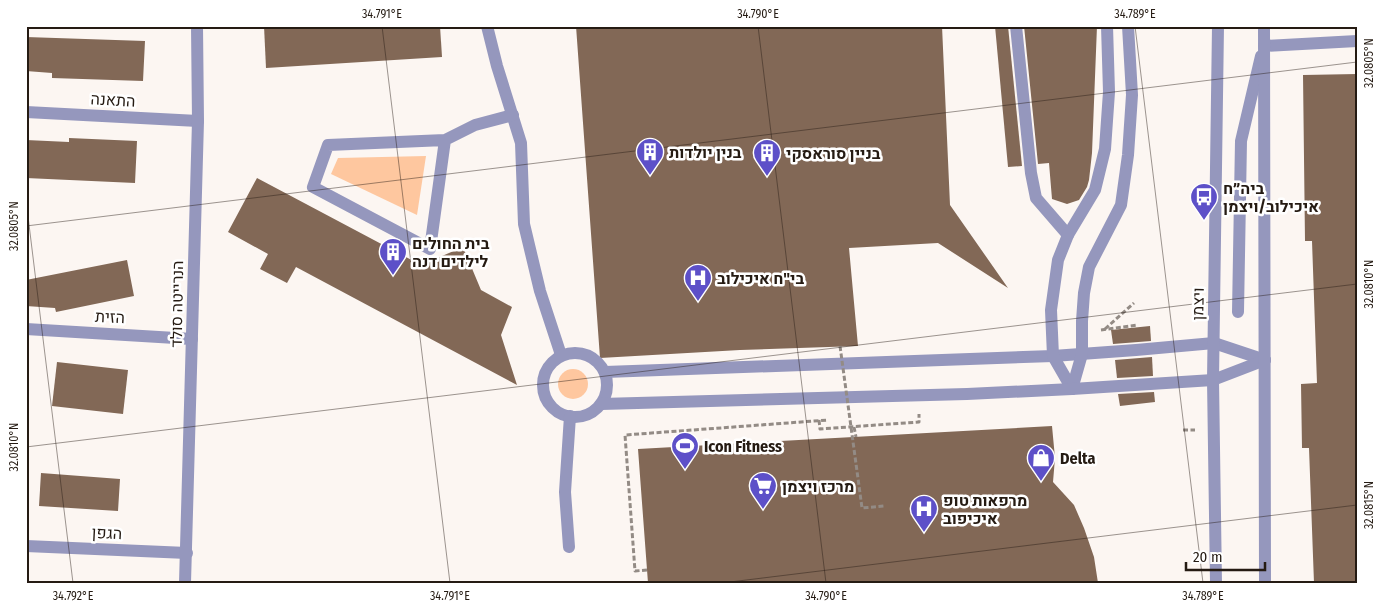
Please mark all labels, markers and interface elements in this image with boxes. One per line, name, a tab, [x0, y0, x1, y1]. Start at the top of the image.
text: 34.791°E	[362, 7, 402, 21]
text: 34.790°E	[737, 7, 779, 21]
text: 34.789°E	[1114, 7, 1156, 21]
text: 32.0805°N	[1362, 38, 1376, 88]
street label: התאנה	[90, 89, 136, 111]
building icon: בנין יולדות	[635, 137, 665, 176]
building icon: בניין סוראסקי	[752, 138, 782, 177]
place label: בנין יולדות	[669, 143, 742, 162]
place label: בניין סוראסקי	[786, 144, 881, 163]
place label: ביה״ח איכילוב/ויצמן	[1223, 179, 1319, 216]
bus stop icon: ביה״ח איכילוב/ויצמן	[1189, 182, 1219, 221]
text: 32.0805°N	[7, 201, 21, 251]
place label: בית החולים לילדים דנה	[412, 234, 490, 271]
building icon: בית החולים לילדים דנה	[378, 237, 408, 276]
street label: הנרייטה סולד	[167, 260, 187, 348]
text: 32.0810°N	[1362, 260, 1376, 308]
hospital icon: בי"ח איכילוב	[683, 263, 713, 302]
place label: בי"ח איכילוב	[717, 269, 804, 288]
street label: ויצמן	[1188, 287, 1208, 321]
street label: הזית	[95, 307, 125, 327]
text: 32.0810°N	[7, 423, 21, 471]
sports icon: Icon Fitness	[670, 431, 700, 470]
place label: Icon Fitness	[704, 437, 782, 456]
shop icon: Delta	[1026, 443, 1056, 482]
place label: Delta	[1060, 449, 1095, 468]
supermarket icon: מרכז ויצמן	[748, 471, 778, 510]
place label: מרכז ויצמן	[782, 477, 854, 496]
text: 32.0815°N	[1362, 481, 1376, 529]
place label: מרפאות טופ איכיפוב	[943, 491, 1027, 528]
hospital icon: מרפאות טופ איכיפוב	[909, 494, 939, 533]
street label: הגפן	[91, 523, 123, 543]
scale bar	[1186, 539, 1264, 571]
text: 20 m	[1193, 548, 1223, 566]
text: 34.792°E	[53, 589, 94, 603]
text: 34.791°E	[430, 589, 470, 603]
text: 34.790°E	[805, 589, 847, 603]
text: 34.789°E	[1182, 589, 1224, 603]

